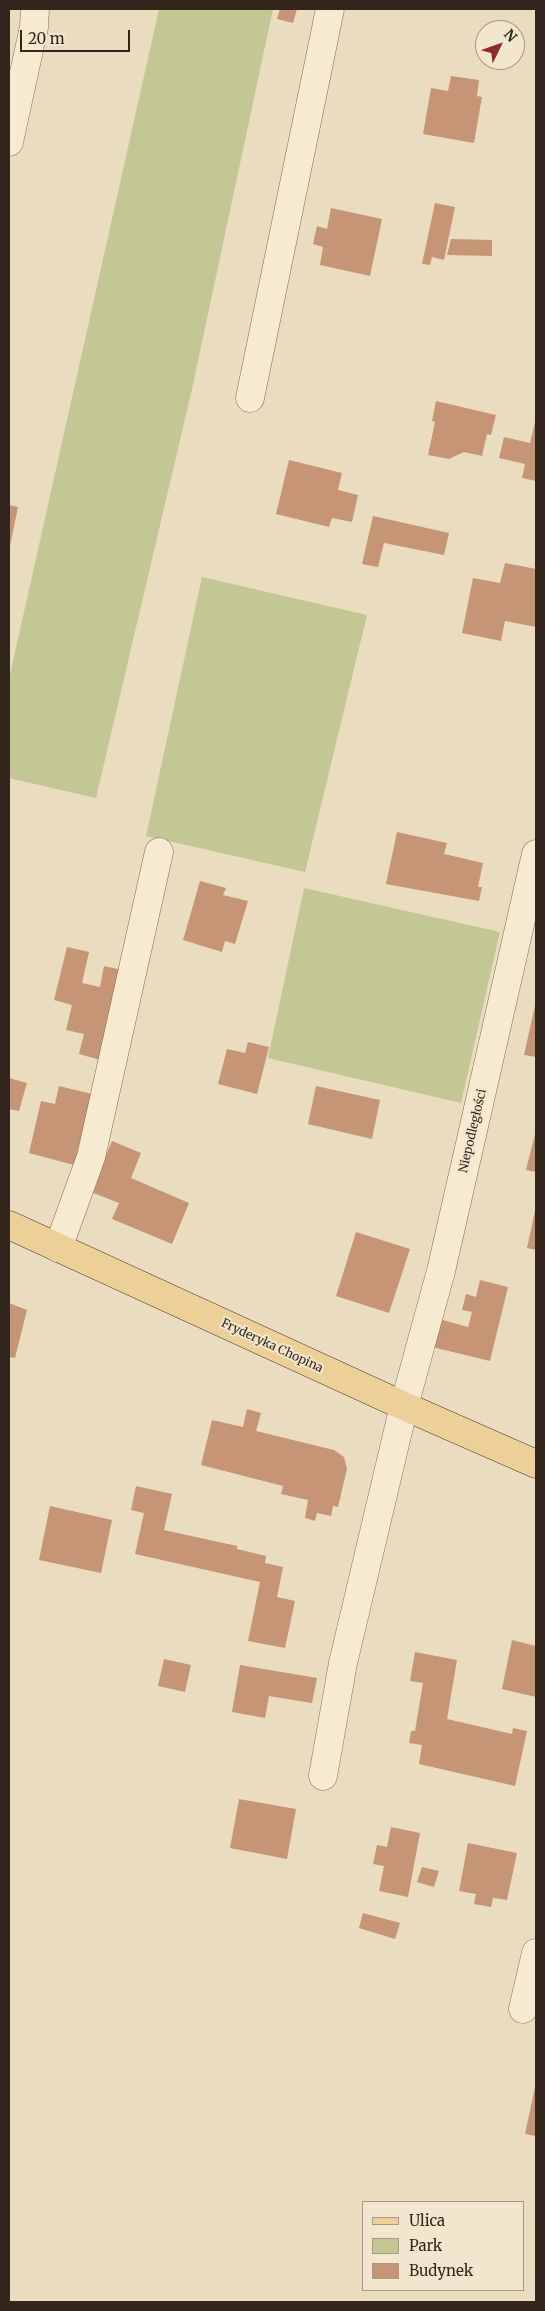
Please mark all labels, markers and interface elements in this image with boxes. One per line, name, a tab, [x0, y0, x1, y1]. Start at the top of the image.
scale bar	[22, 20, 132, 52]
north arrow	[475, 20, 525, 70]
text: N	[500, 25, 521, 46]
text: 20 m	[28, 29, 65, 48]
street label: Niepodległości	[456, 1088, 490, 1174]
street label: Fryderyka Chopina	[219, 1316, 325, 1376]
legend	[362, 2201, 525, 2291]
text: Ulica	[409, 2211, 445, 2230]
text: Park	[409, 2236, 442, 2255]
text: Budynek	[409, 2261, 473, 2280]

